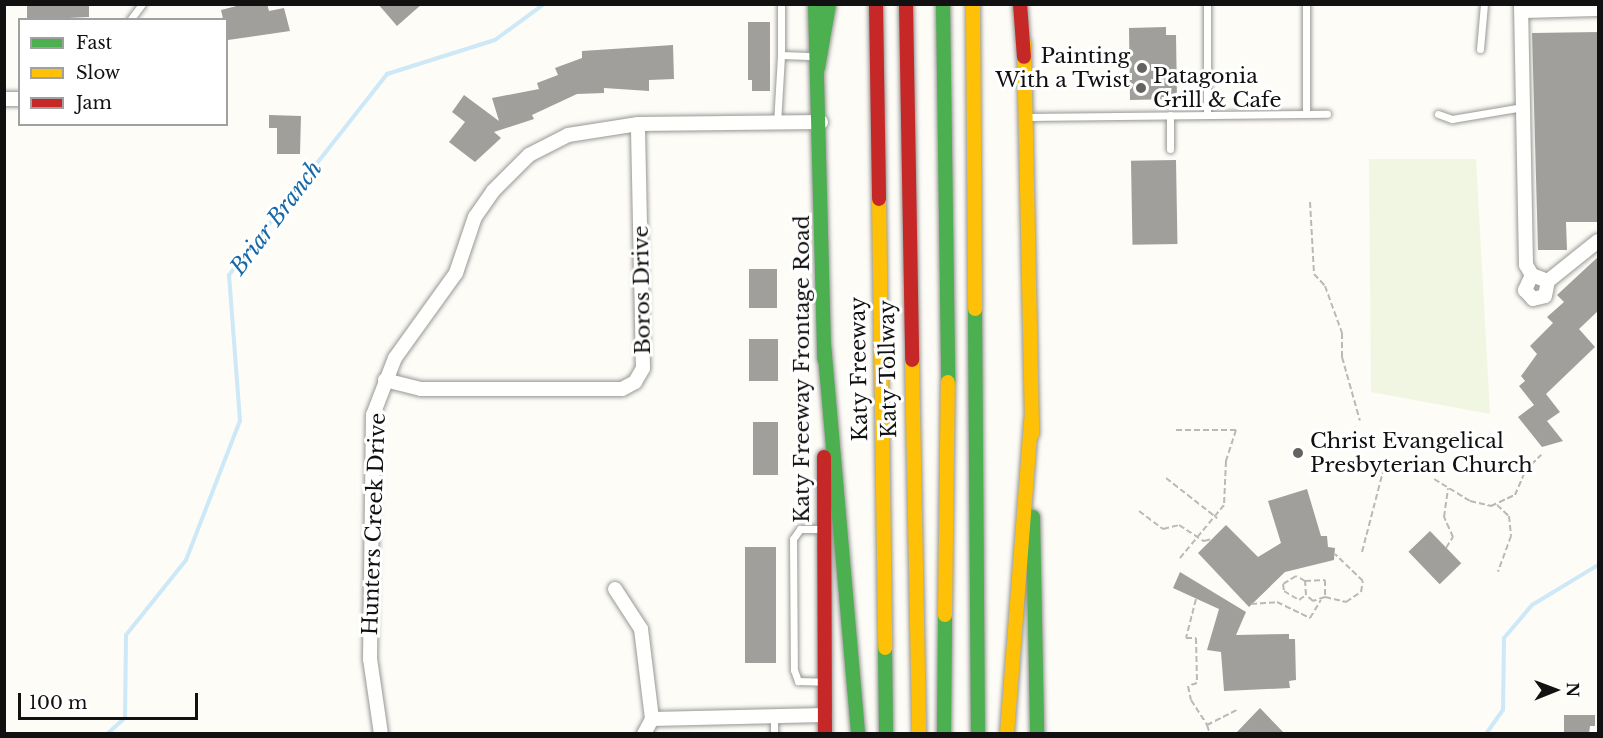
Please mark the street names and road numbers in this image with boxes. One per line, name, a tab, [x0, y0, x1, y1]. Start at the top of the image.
street label: Katy Freeway Frontage Road	[789, 214, 815, 524]
street label: Boros Drive	[628, 225, 656, 355]
street label: Katy Freeway	[845, 296, 873, 442]
street label: Katy Tollway	[874, 299, 902, 439]
street label: Hunters Creek Drive	[358, 412, 390, 636]

